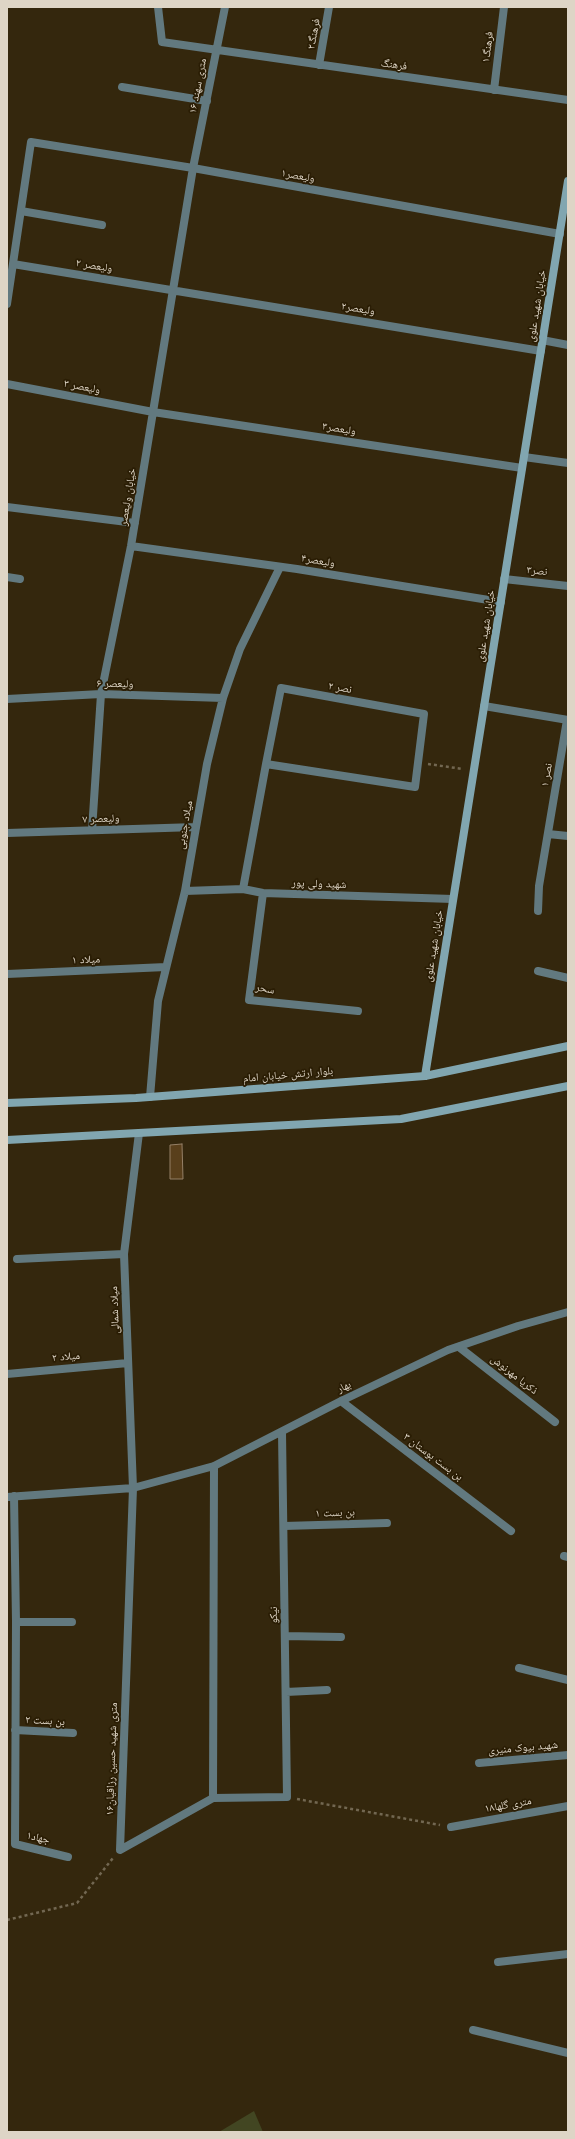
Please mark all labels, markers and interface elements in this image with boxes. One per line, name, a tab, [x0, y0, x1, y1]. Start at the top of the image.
street label: فرهنگ۲	[305, 17, 323, 51]
street label: فرهنگ۱	[480, 31, 496, 63]
street label: ۱۶ متری سهند	[186, 57, 210, 115]
street label: فرهنگ	[380, 57, 408, 73]
street label: ولیعصر۱	[280, 167, 316, 185]
street label: ولیعصر ۲	[75, 257, 113, 275]
street label: خیابان شهید علوی	[525, 269, 549, 343]
street label: ولیعصر۲	[340, 300, 376, 318]
street label: ولیعصر ۳	[63, 377, 101, 397]
street label: ولیعصر۳	[321, 420, 357, 438]
street label: خیابان ولیعصر	[117, 467, 139, 527]
street label: ولیعصر۴	[300, 552, 336, 570]
street label: نصر۳	[526, 563, 548, 579]
street label: خیابان شهید علوی	[474, 589, 498, 663]
street label: ولیعصر ۶	[96, 677, 134, 691]
street label: نصر ۲	[327, 679, 353, 697]
street label: نصر ۱	[538, 762, 556, 788]
street label: میلاد جنوبی	[174, 800, 196, 850]
street label: ولیعصر ۷	[82, 812, 120, 826]
street label: شهید ولی پور	[291, 876, 347, 892]
street label: خیابان شهید علوی	[422, 909, 446, 983]
street label: میلاد ۱	[72, 953, 100, 967]
street label: سحر	[254, 981, 276, 997]
street label: بلوار ارتش خیابان امام	[242, 1064, 334, 1086]
street label: میلاد شمالی	[108, 1286, 122, 1334]
street label: میلاد ۲	[51, 1349, 81, 1365]
street label: ذکریا مهرنوش	[488, 1353, 540, 1397]
street label: بهار	[335, 1378, 353, 1396]
street label: بن بست بوستان ۳	[400, 1430, 466, 1484]
street label: بن بست ۱	[315, 1506, 355, 1520]
street label: نیکو	[267, 1606, 281, 1624]
street label: ۱۶متری شهید حسین رزاقیان	[103, 1702, 121, 1816]
street label: بن بست ۲	[25, 1713, 65, 1729]
street label: شهید بیوک منیری	[487, 1738, 559, 1758]
street label: ۱۸متری گلها	[484, 1794, 532, 1816]
street label: جهاد۱	[25, 1829, 51, 1847]

